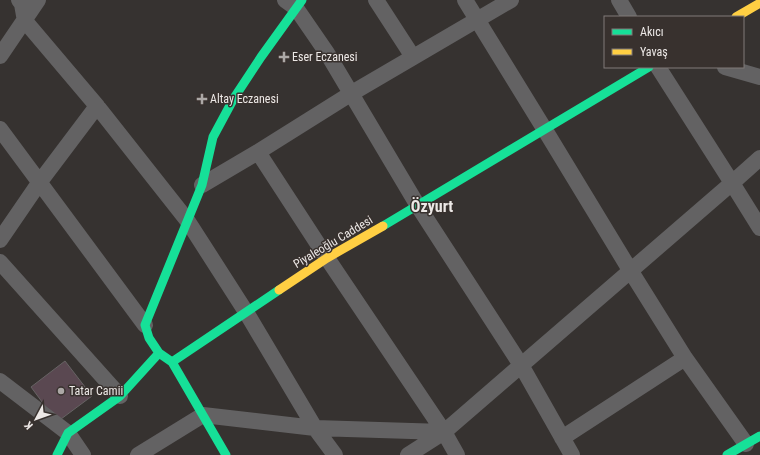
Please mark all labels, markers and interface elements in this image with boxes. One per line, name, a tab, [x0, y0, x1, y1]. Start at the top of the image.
legend	[604, 16, 744, 68]
text: Akıcı	[640, 25, 664, 39]
text: Yavaş	[640, 45, 668, 59]
place label: Eser Eczanesi	[292, 50, 358, 64]
marker: Eser Eczanesi	[279, 52, 289, 62]
place label: Altay Eczanesi	[210, 92, 279, 106]
marker: Altay Eczanesi	[197, 94, 207, 104]
district label: Özyurt	[411, 197, 453, 216]
street label: Piyaleoğlu Caddesi	[291, 213, 375, 271]
place label: Tatar Camii	[69, 384, 123, 398]
marker: Tatar Camii	[56, 386, 66, 396]
north arrow	[16, 399, 56, 439]
text: K	[21, 418, 36, 432]

